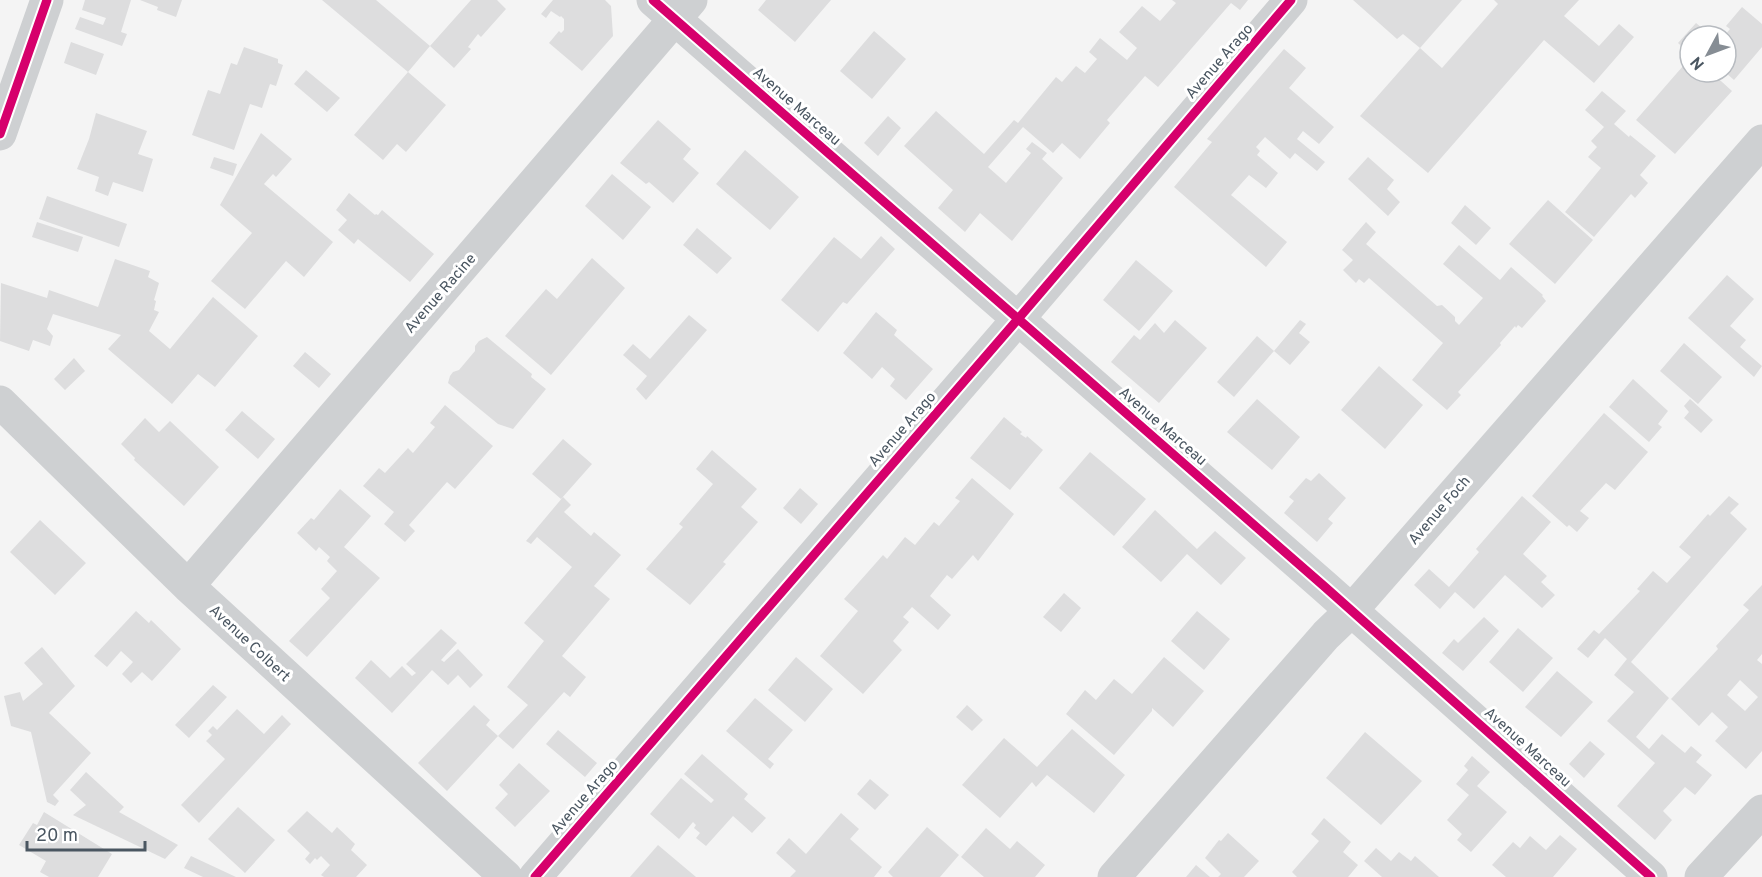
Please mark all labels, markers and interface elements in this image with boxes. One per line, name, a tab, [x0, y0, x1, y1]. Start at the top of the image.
street label: Avenue Arago	[1182, 20, 1258, 104]
north arrow	[1678, 24, 1738, 84]
text: N	[1687, 52, 1710, 73]
street label: Avenue Marceau	[748, 64, 844, 151]
street label: Avenue Racine	[401, 250, 481, 338]
street label: Avenue Marceau	[1114, 384, 1210, 471]
street label: Avenue Arago	[865, 388, 941, 472]
street label: Avenue Foch	[1405, 472, 1475, 549]
street label: Avenue Colbert	[204, 602, 294, 687]
street label: Avenue Marceau	[1479, 704, 1575, 792]
street label: Avenue Arago	[547, 756, 623, 840]
scale bar	[27, 814, 146, 852]
text: 20 m	[36, 825, 78, 848]

